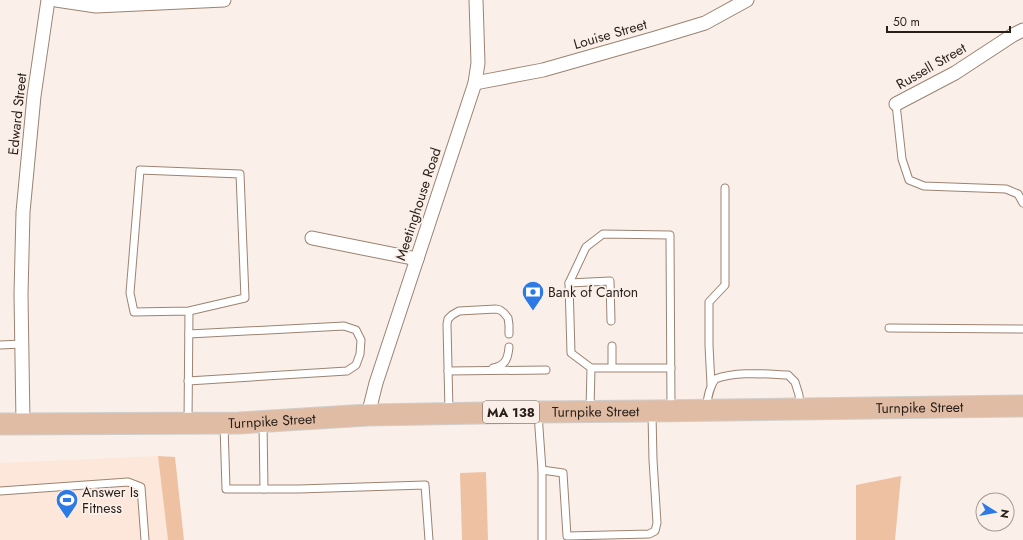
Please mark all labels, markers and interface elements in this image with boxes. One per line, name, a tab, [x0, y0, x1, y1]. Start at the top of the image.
scale bar	[887, 8, 1010, 34]
text: 50 m	[893, 13, 920, 31]
street label: Louise Street	[571, 14, 650, 54]
street label: Russell Street	[892, 38, 970, 94]
street label: Edward Street	[3, 71, 31, 156]
street label: Meetinghouse Road	[390, 145, 446, 263]
bank icon: Bank of Canton	[520, 279, 546, 312]
place label: Bank of Canton	[548, 282, 638, 302]
street label: Turnpike Street	[876, 397, 964, 418]
road number: MA 138	[483, 401, 539, 423]
street label: Turnpike Street	[552, 401, 640, 422]
street label: Turnpike Street	[228, 408, 317, 433]
place label: Answer Is Fitness	[82, 482, 139, 518]
sports icon: Answer Is Fitness	[54, 487, 80, 520]
north arrow	[975, 492, 1015, 532]
text: N	[996, 508, 1014, 520]

